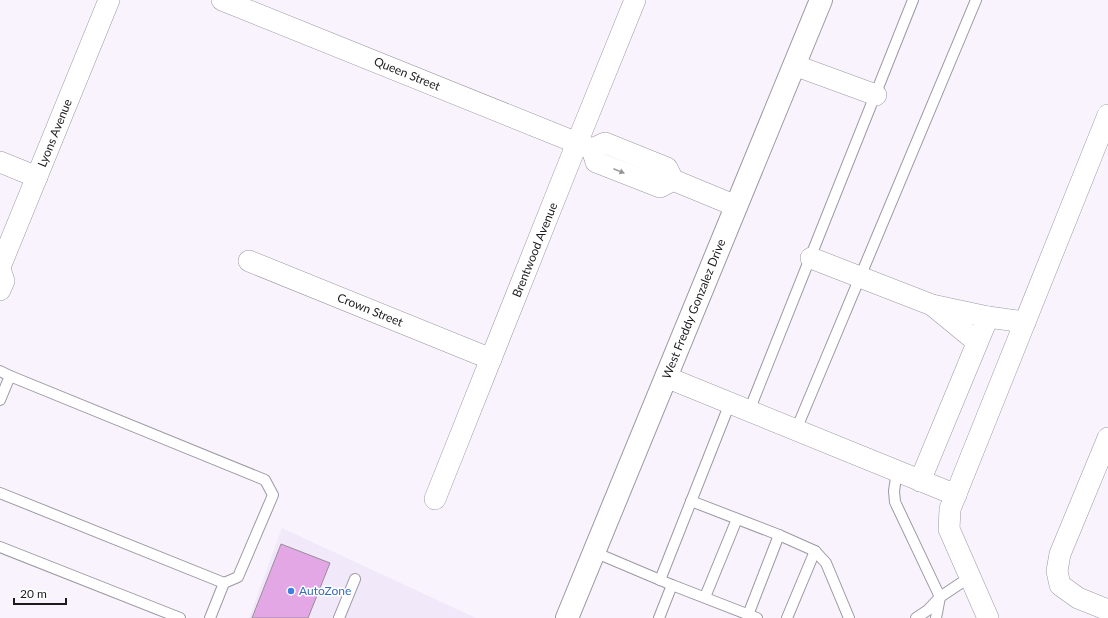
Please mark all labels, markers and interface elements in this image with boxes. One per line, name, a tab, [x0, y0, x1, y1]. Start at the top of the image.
street label: Queen Street	[372, 53, 443, 94]
street label: Lyons Avenue	[34, 97, 75, 169]
one-way arrow	[614, 169, 626, 175]
street label: Brentwood Avenue	[509, 200, 560, 299]
street label: West Freddy Gonzalez Drive	[659, 237, 729, 381]
street label: Crown Street	[335, 290, 406, 330]
scale bar	[14, 580, 66, 606]
place label: AutoZone	[299, 583, 351, 598]
text: 20 m	[20, 586, 47, 601]
marker: AutoZone	[286, 586, 296, 596]

